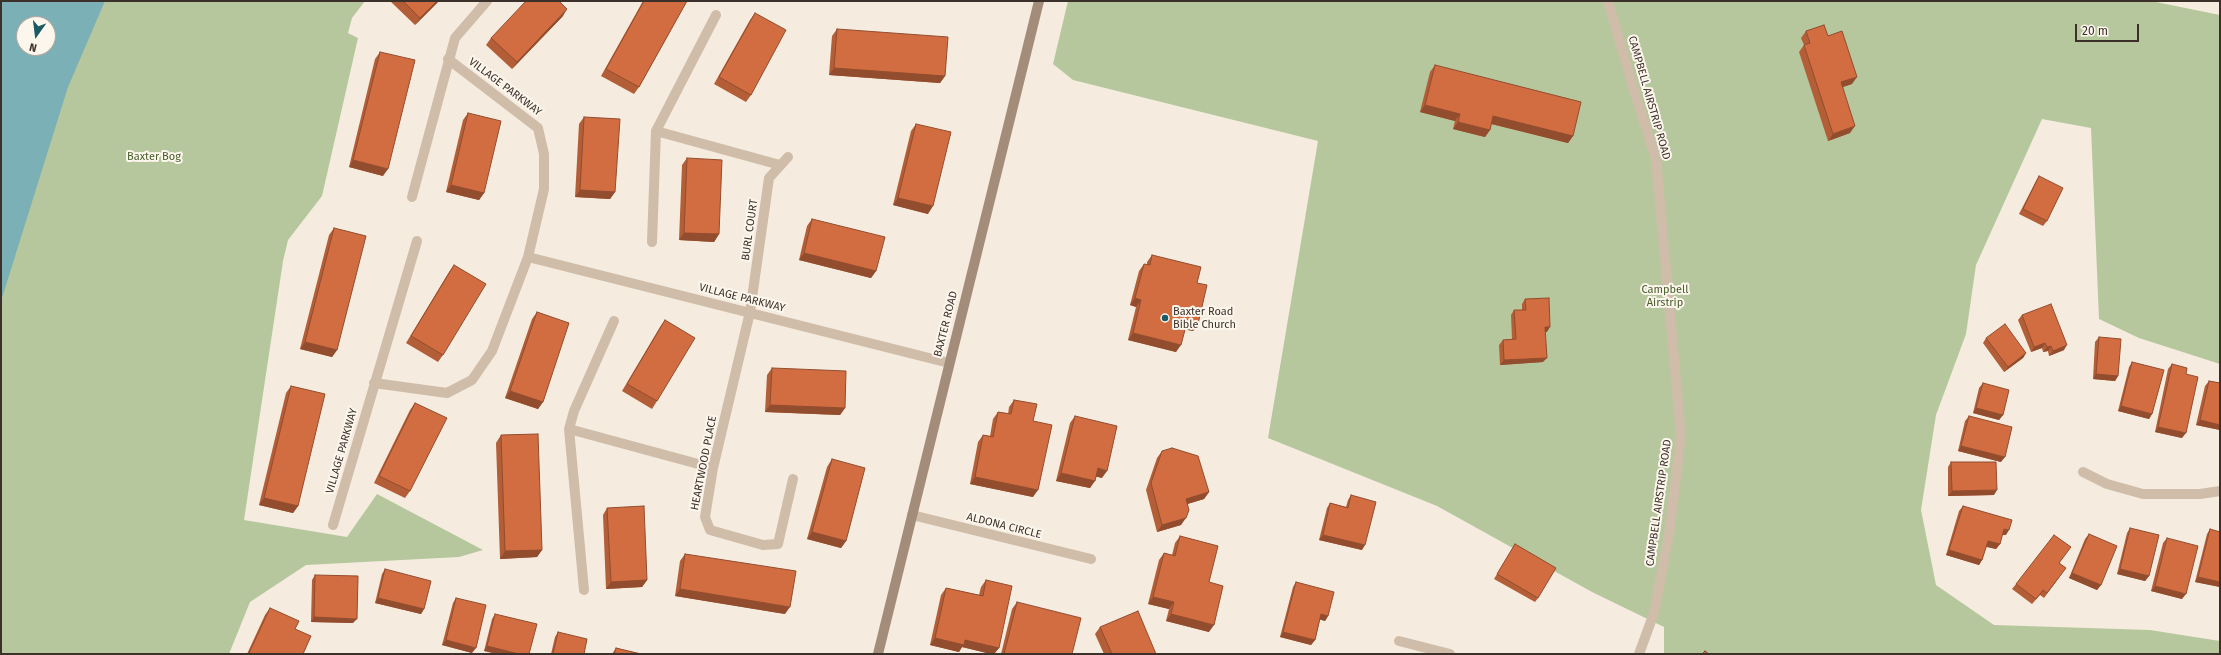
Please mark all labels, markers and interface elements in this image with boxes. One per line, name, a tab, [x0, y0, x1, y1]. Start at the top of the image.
north arrow	[16, 16, 56, 56]
scale bar	[2077, 16, 2141, 42]
text: 20 m	[2082, 24, 2108, 38]
street label: CAMPBELL AIRSTRIP ROAD	[1625, 35, 1673, 161]
text: N	[28, 40, 38, 54]
street label: VILLAGE PARKWAY	[466, 55, 544, 119]
park label: Baxter Bog	[127, 150, 181, 164]
street label: BURL COURT	[739, 198, 761, 262]
street label: VILLAGE PARKWAY	[698, 281, 786, 315]
park label: Campbell Airstrip	[1642, 283, 1688, 309]
street label: BAXTER ROAD	[931, 290, 961, 358]
place label: Baxter Road Bible Church	[1173, 305, 1236, 331]
marker: Baxter Road Bible Church	[1160, 313, 1170, 323]
street label: VILLAGE PARKWAY	[323, 407, 361, 495]
street label: HEARTWOOD PLACE	[688, 415, 720, 511]
street label: CAMPBELL AIRSTRIP ROAD	[1644, 439, 1674, 567]
street label: ALDONA CIRCLE	[965, 510, 1043, 542]

